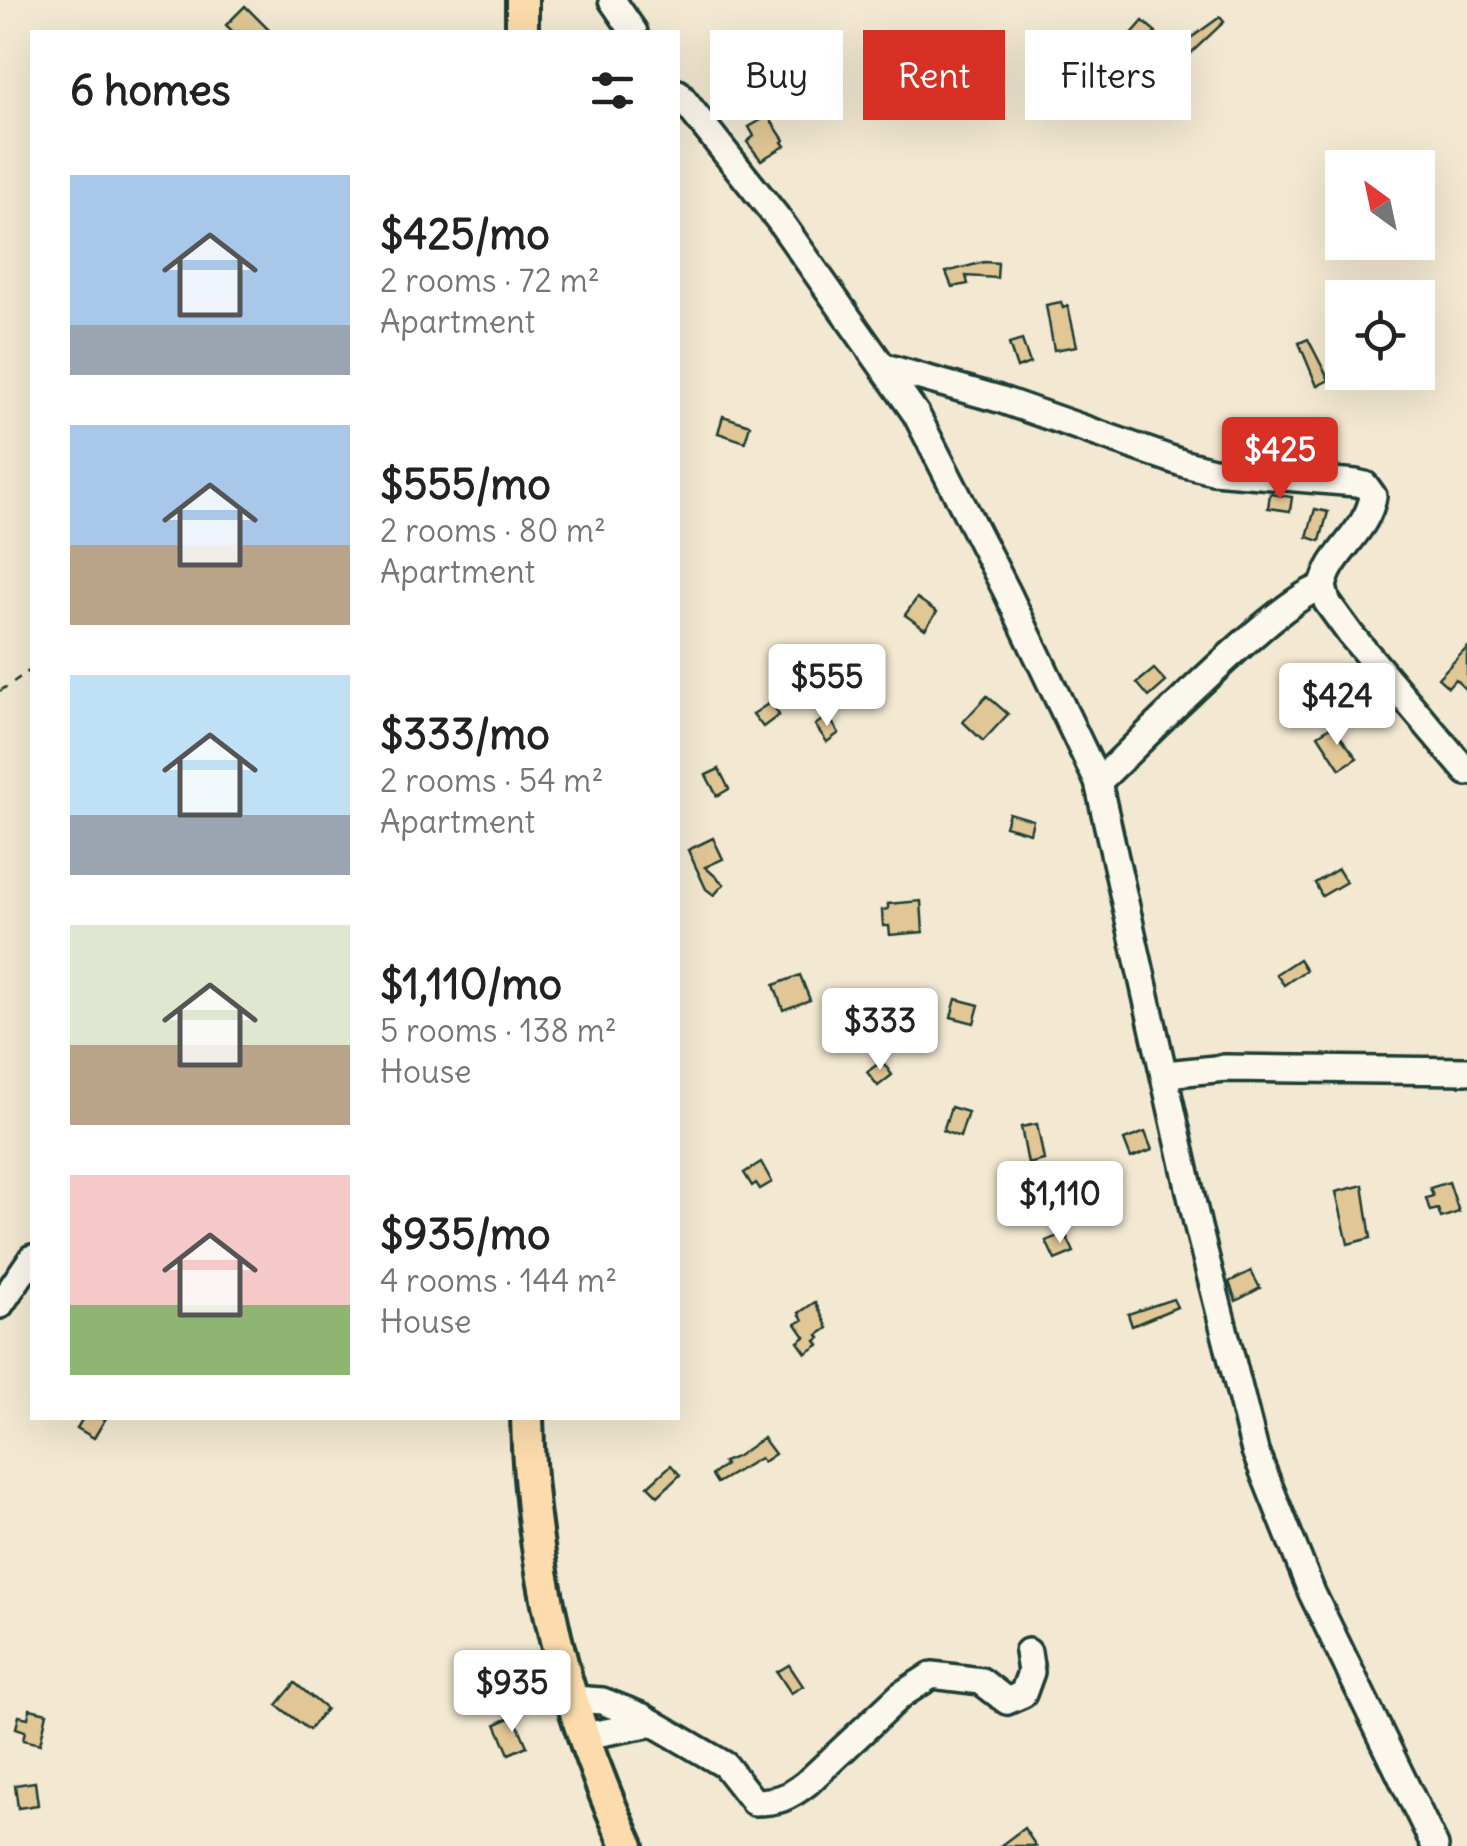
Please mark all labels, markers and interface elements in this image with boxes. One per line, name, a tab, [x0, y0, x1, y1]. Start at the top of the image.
chip: Buy	[710, 30, 843, 120]
chip: Rent	[863, 30, 1005, 120]
chip: Filters	[1025, 30, 1191, 120]
icon: filters	[585, 63, 640, 118]
text: 6 homes	[70, 64, 231, 116]
north arrow	[1325, 150, 1435, 260]
map controls	[1325, 150, 1435, 390]
text: $425/mo	[380, 208, 550, 260]
icon: home	[150, 215, 270, 335]
text: 2 rooms · 72 m²	[380, 260, 600, 301]
button: locate	[1325, 280, 1435, 390]
text: Apartment	[380, 301, 535, 342]
pin: $425	[1221, 417, 1339, 502]
text: $425	[1244, 429, 1316, 470]
text: $555/mo	[380, 458, 551, 510]
icon: home	[150, 465, 270, 585]
text: 2 rooms · 80 m²	[380, 510, 606, 551]
text: Apartment	[380, 551, 535, 592]
pin: $555	[768, 644, 886, 729]
text: $555	[791, 656, 863, 697]
pin: $424	[1278, 663, 1396, 748]
text: $424	[1301, 675, 1373, 716]
text: $333/mo	[380, 708, 550, 760]
icon: home	[150, 715, 270, 835]
text: 2 rooms · 54 m²	[380, 760, 603, 801]
text: Apartment	[380, 801, 535, 842]
text: $1,110/mo	[380, 958, 562, 1010]
icon: home	[150, 965, 270, 1085]
pin: $333	[821, 988, 939, 1073]
text: $333	[844, 1000, 916, 1041]
text: 5 rooms · 138 m²	[380, 1010, 617, 1051]
text: House	[380, 1051, 471, 1092]
pin: $1,110	[979, 1161, 1141, 1246]
text: $1,110	[1019, 1173, 1101, 1214]
text: $935/mo	[380, 1208, 551, 1260]
icon: home	[150, 1215, 270, 1335]
text: 4 rooms · 144 m²	[380, 1260, 617, 1301]
text: House	[380, 1301, 471, 1342]
pin: $935	[453, 1650, 571, 1735]
text: $935	[476, 1662, 548, 1703]

